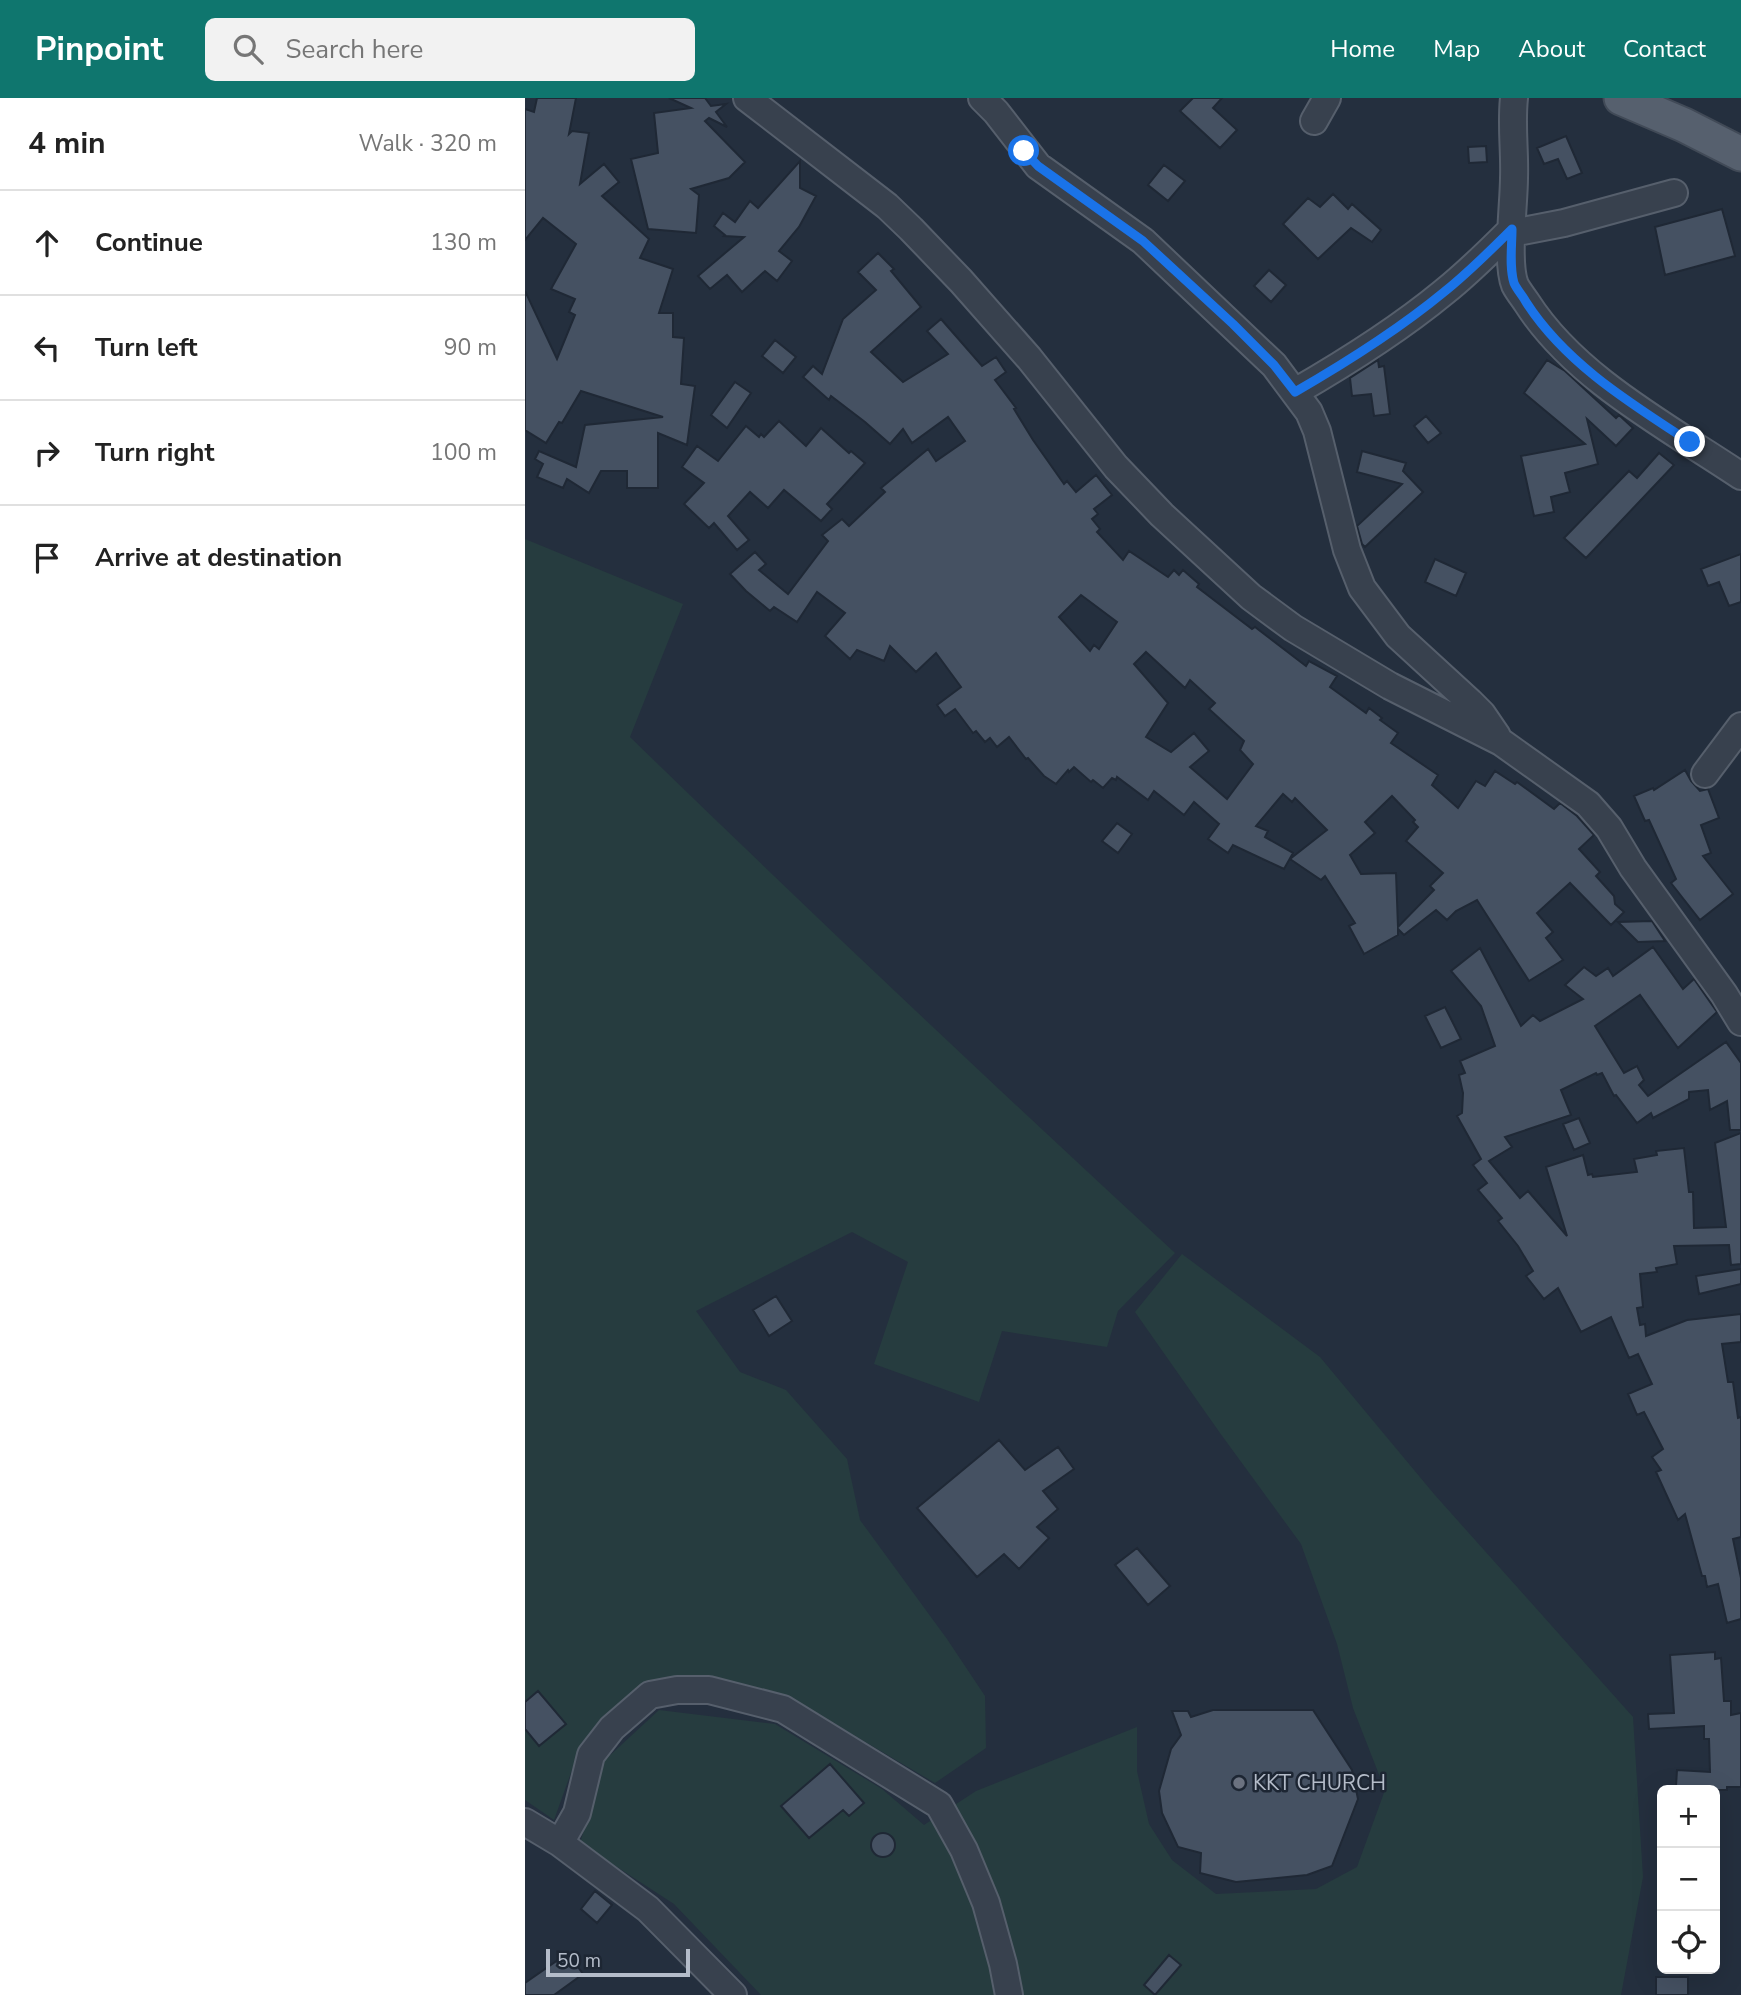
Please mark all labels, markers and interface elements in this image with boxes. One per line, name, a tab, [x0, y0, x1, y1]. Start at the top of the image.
search box	[205, 18, 695, 81]
text: Pinpoint	[35, 27, 163, 72]
icon: search	[229, 30, 267, 68]
text: Search here	[285, 32, 423, 67]
text: Home	[1330, 33, 1395, 65]
text: Map	[1433, 33, 1480, 65]
text: About	[1518, 33, 1585, 65]
text: Contact	[1623, 33, 1706, 65]
text: 4 min	[28, 123, 106, 164]
text: Walk · 320 m	[358, 128, 497, 159]
route start	[1008, 135, 1039, 166]
icon: ahead	[28, 224, 66, 262]
text: Continue	[95, 225, 203, 260]
text: 130 m	[430, 227, 497, 258]
icon: left	[28, 329, 66, 367]
text: Turn left	[95, 330, 198, 365]
text: 90 m	[444, 332, 497, 363]
route end	[1674, 426, 1705, 457]
icon: right	[28, 434, 66, 472]
text: Turn right	[95, 435, 214, 470]
text: 100 m	[430, 437, 497, 468]
icon: arrive	[28, 539, 66, 577]
text: Arrive at destination	[95, 540, 342, 575]
place label: KKT CHURCH	[1253, 1769, 1386, 1797]
marker: KKT CHURCH	[1231, 1775, 1247, 1791]
map controls	[1657, 1785, 1720, 1974]
button: +	[1657, 1785, 1720, 1848]
button: −	[1657, 1848, 1720, 1911]
button: locate	[1657, 1911, 1720, 1974]
scale bar	[546, 1946, 689, 1978]
text: 50 m	[557, 1948, 601, 1974]

